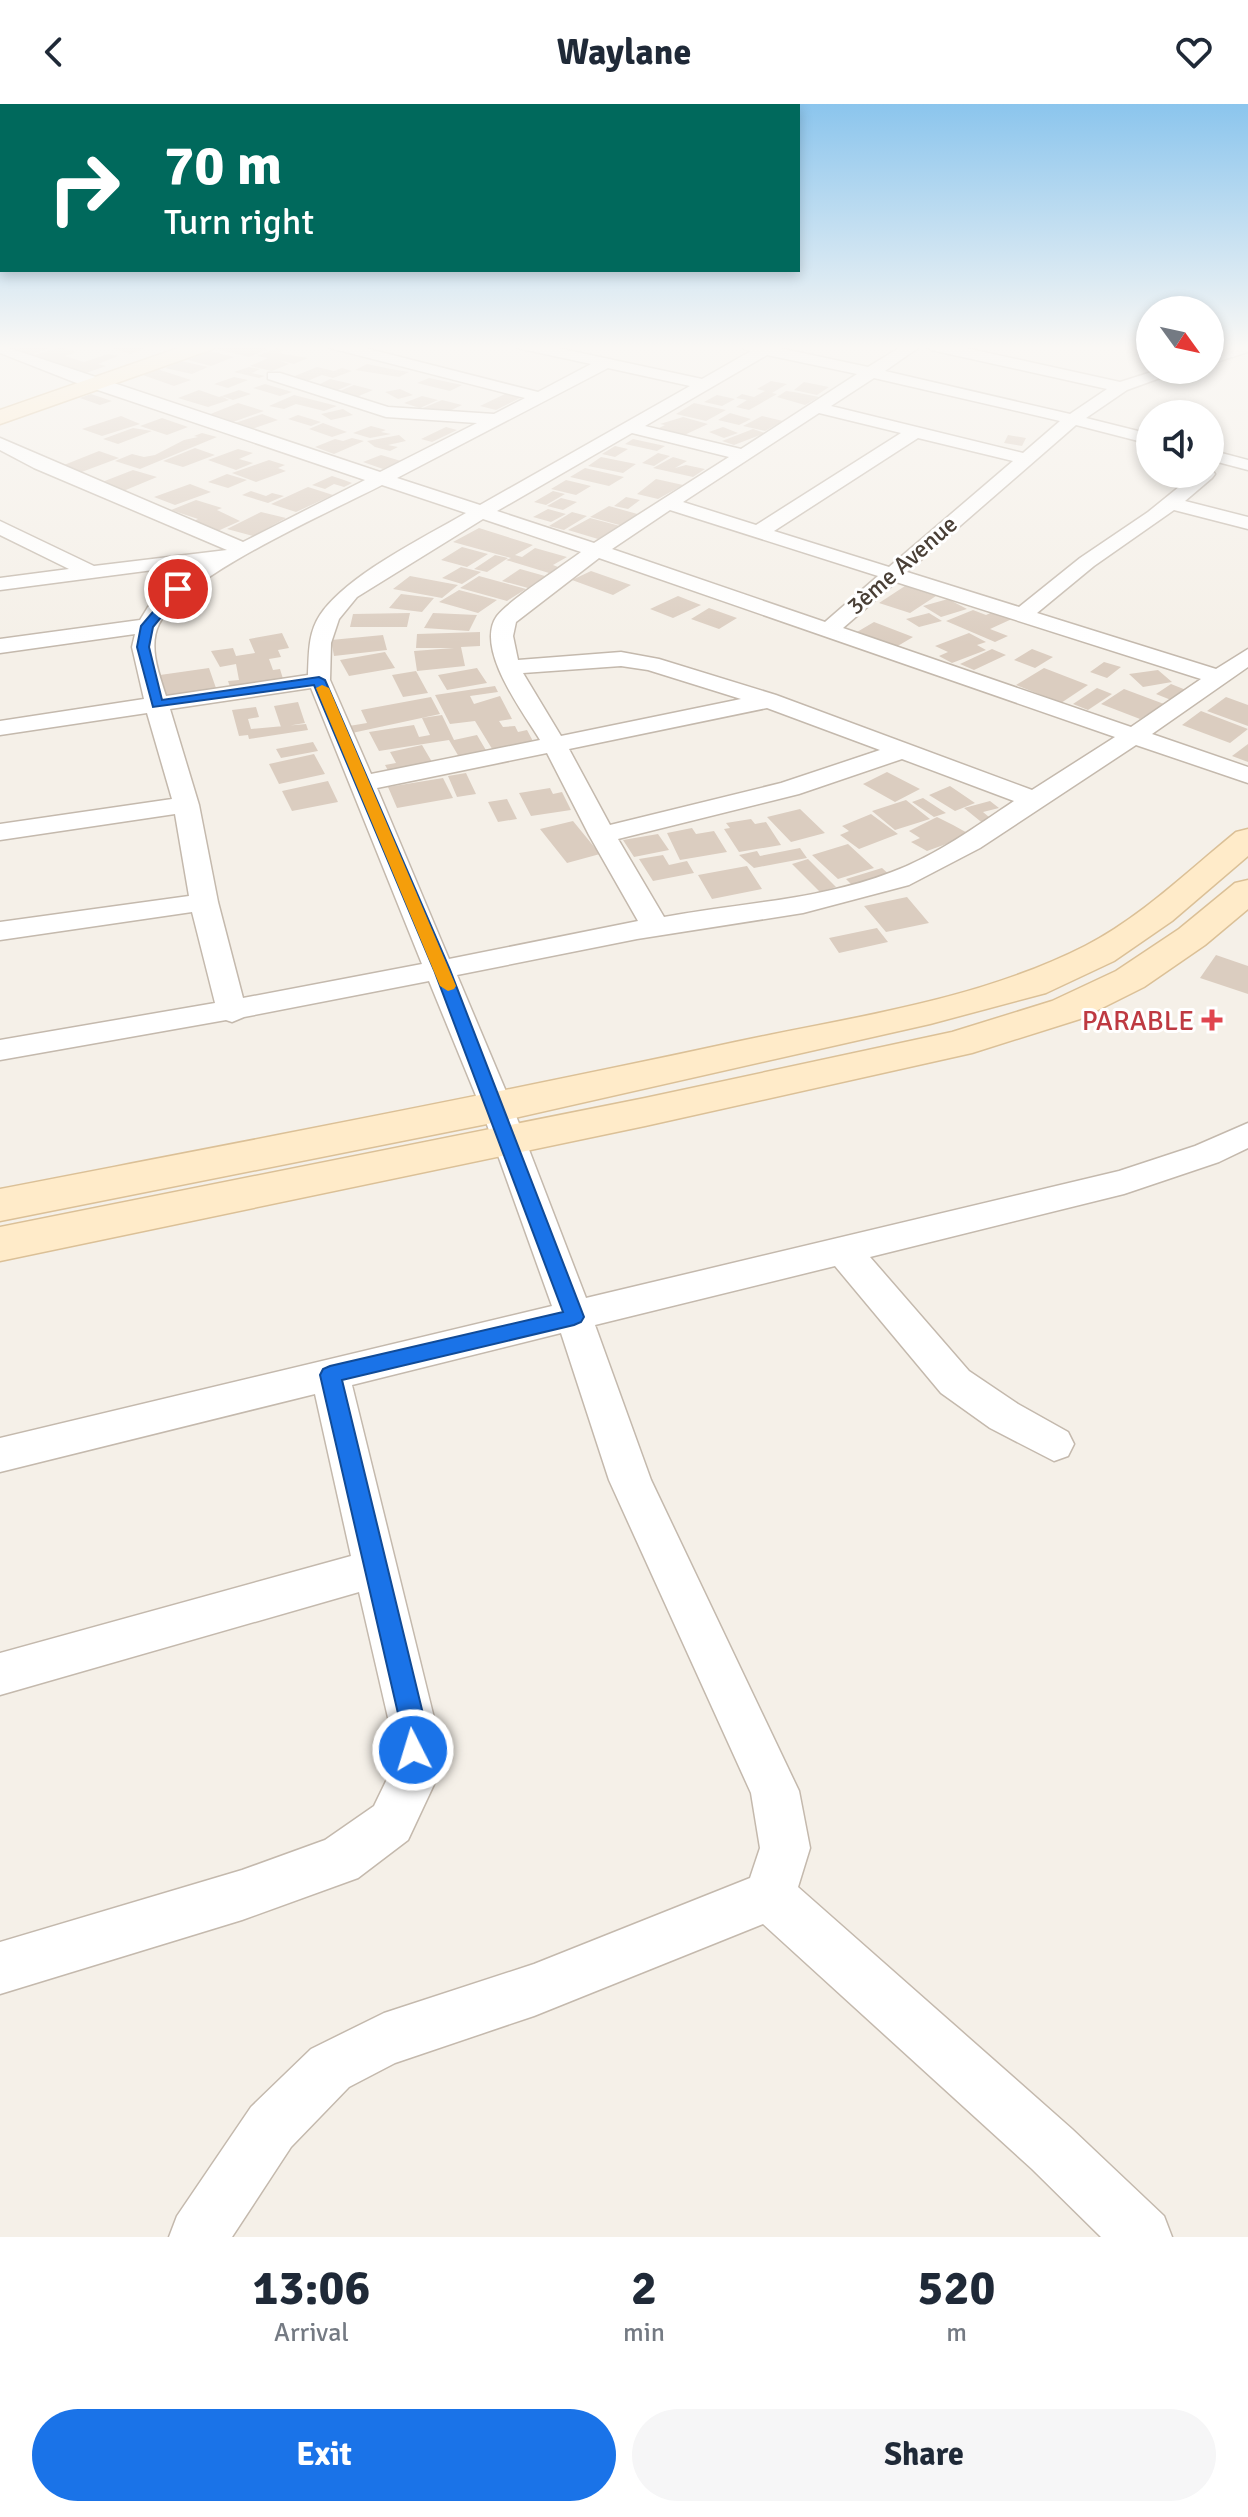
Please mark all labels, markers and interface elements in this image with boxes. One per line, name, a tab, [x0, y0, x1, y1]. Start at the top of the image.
icon: back	[32, 30, 76, 74]
text: Waylane	[557, 30, 691, 75]
icon: heart	[1172, 30, 1216, 74]
text: 70 m	[164, 131, 282, 200]
icon: right	[32, 136, 136, 240]
text: Turn right	[164, 200, 314, 245]
north arrow	[1136, 296, 1224, 384]
map controls	[1136, 296, 1224, 488]
button: sound	[1136, 400, 1224, 488]
street label: 3ème Avenue	[841, 509, 963, 621]
pin	[144, 555, 212, 623]
icon: arrive	[156, 567, 200, 611]
place label: PARABLE	[1082, 1004, 1194, 1038]
marker: PARABLE	[1201, 1009, 1223, 1031]
position arrow	[371, 1708, 455, 1792]
text: 13:06	[253, 2259, 370, 2318]
text: 2	[631, 2259, 657, 2318]
text: 520	[918, 2259, 995, 2318]
text: Arrival	[274, 2317, 349, 2349]
text: min	[623, 2317, 665, 2349]
text: m	[946, 2317, 967, 2349]
button: Exit	[32, 2409, 616, 2501]
button: Share	[632, 2409, 1216, 2501]

